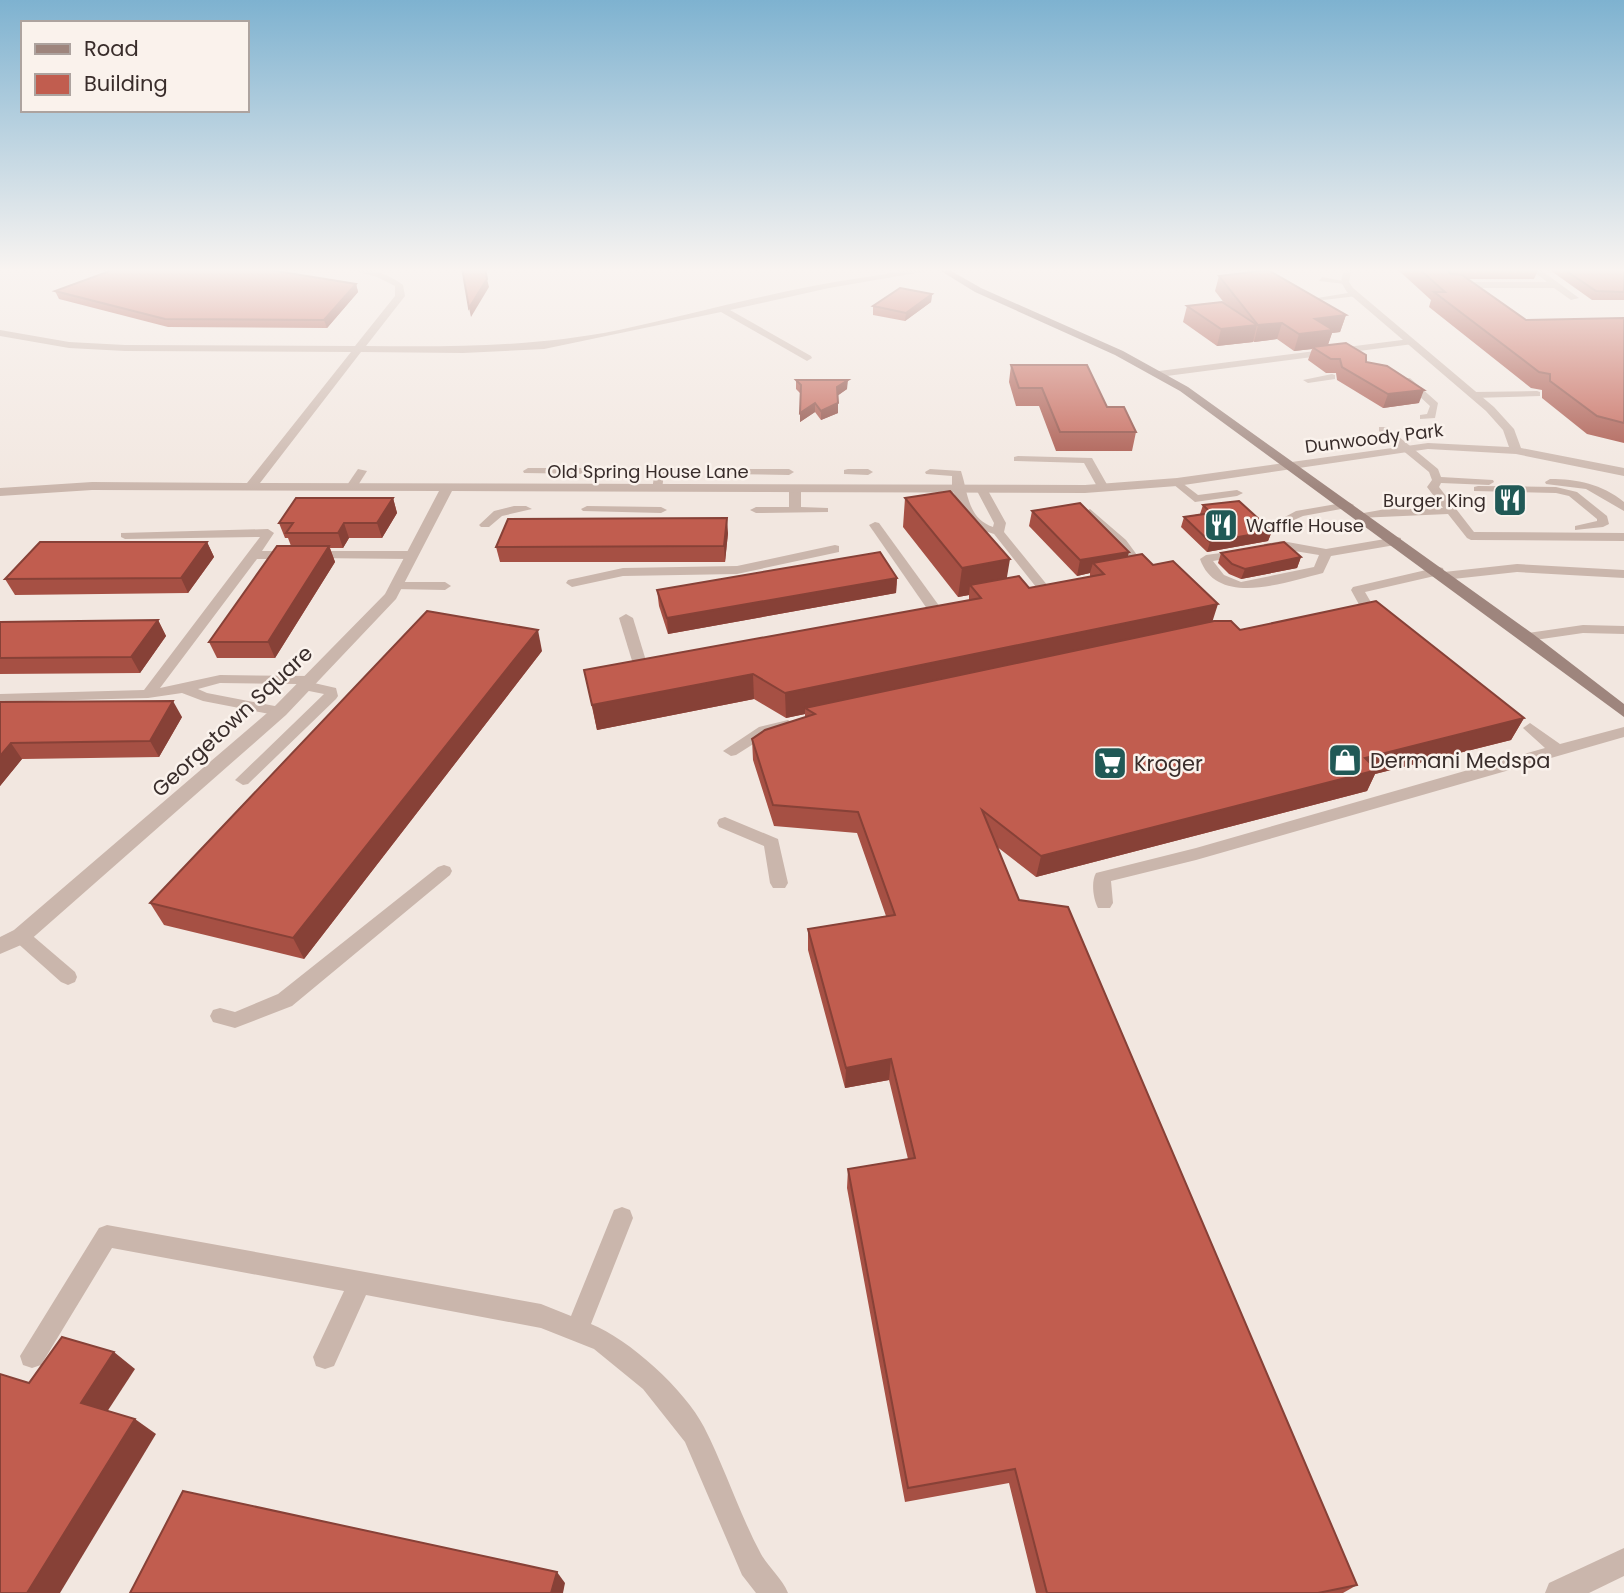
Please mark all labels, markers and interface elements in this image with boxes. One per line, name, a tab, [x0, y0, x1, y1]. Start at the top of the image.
legend	[21, 21, 248, 112]
text: Road	[84, 34, 139, 63]
text: Building	[84, 69, 168, 98]
street label: Dunwoody Park	[1303, 417, 1445, 459]
street label: Old Spring House Lane	[547, 459, 749, 484]
restaurant icon: Burger King	[1491, 481, 1529, 519]
place label: Burger King	[1383, 488, 1486, 513]
restaurant icon: Waffle House	[1202, 506, 1240, 544]
place label: Waffle House	[1246, 513, 1364, 538]
street label: Georgetown Square	[145, 639, 319, 803]
shop icon: Dermani Medspa	[1326, 741, 1364, 779]
supermarket icon: Kroger	[1091, 744, 1129, 782]
place label: Dermani Medspa	[1370, 746, 1550, 775]
place label: Kroger	[1134, 749, 1203, 778]

